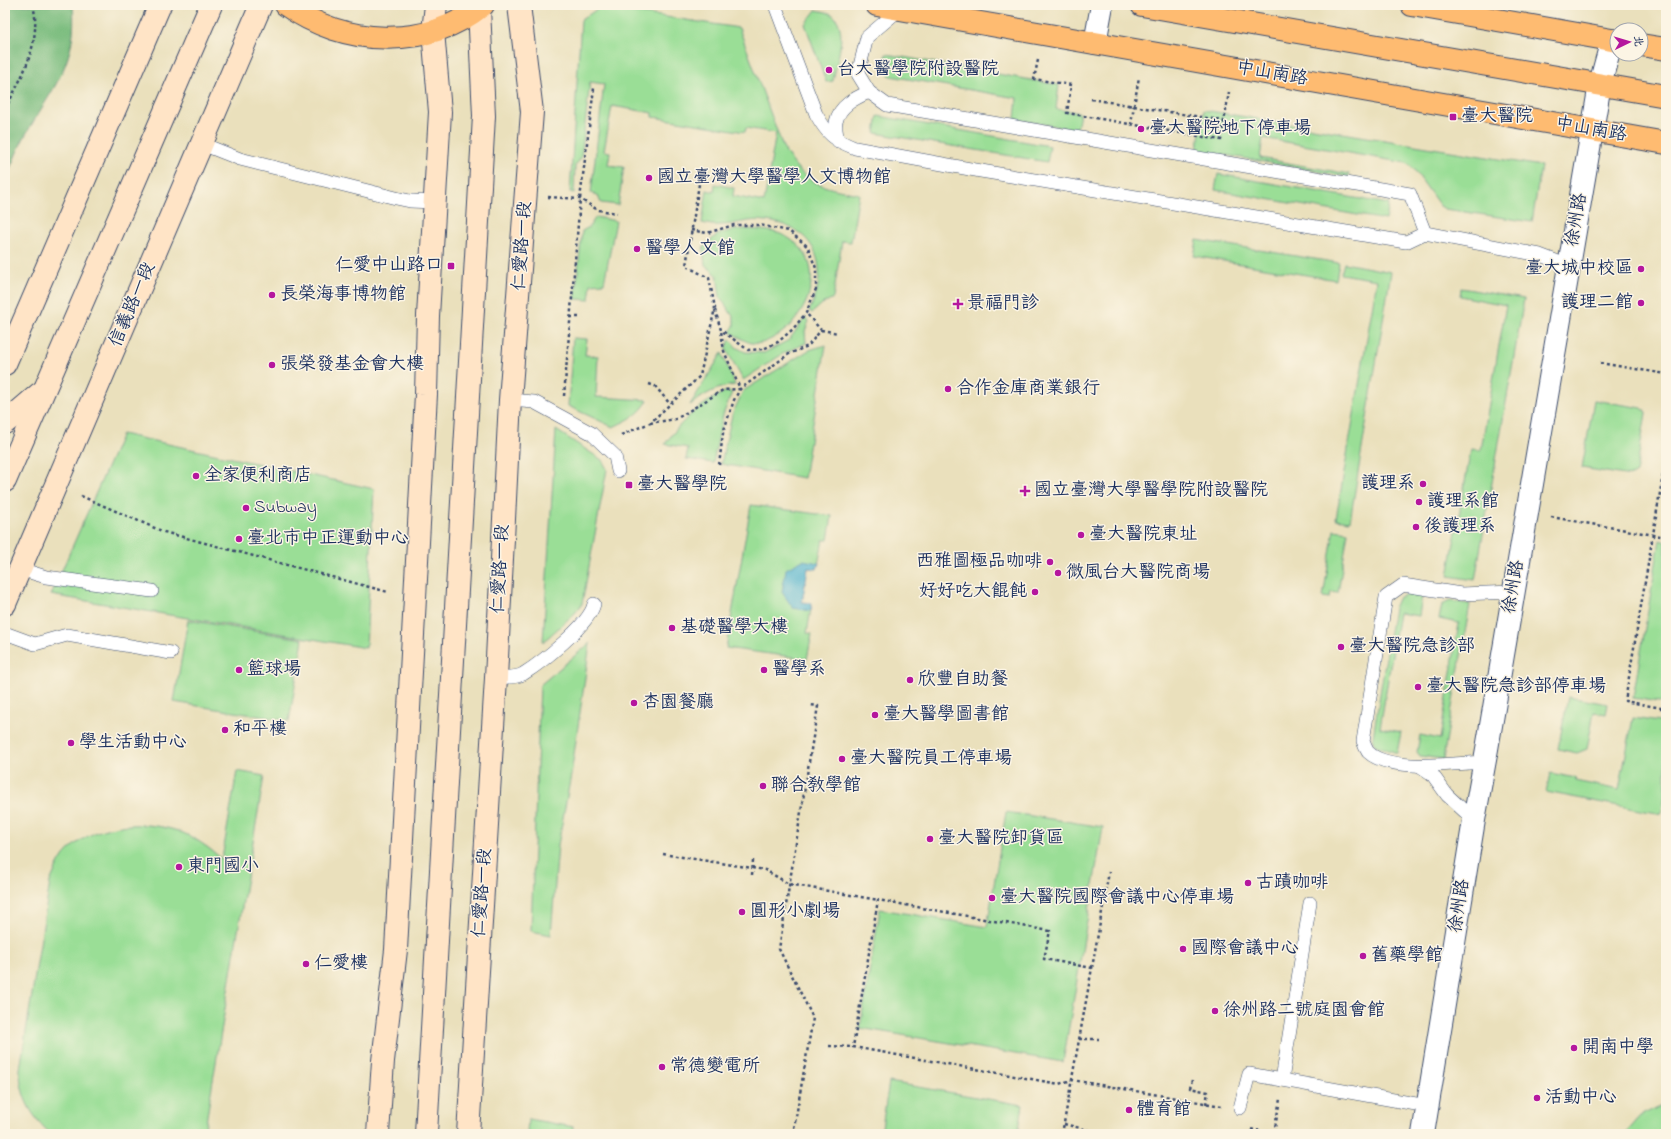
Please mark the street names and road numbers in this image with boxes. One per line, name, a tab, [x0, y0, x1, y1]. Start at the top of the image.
street label: 中山南路	[1234, 55, 1310, 93]
street label: 中山南路	[1553, 111, 1629, 149]
street label: 徐州路	[1560, 191, 1594, 249]
street label: 仁愛路一段	[507, 200, 539, 292]
street label: 信義路一段	[103, 258, 163, 352]
street label: 仁愛路一段	[486, 523, 516, 615]
street label: 徐州路	[1497, 558, 1531, 616]
street label: 仁愛路一段	[467, 847, 499, 939]
street label: 徐州路	[1443, 877, 1477, 935]

